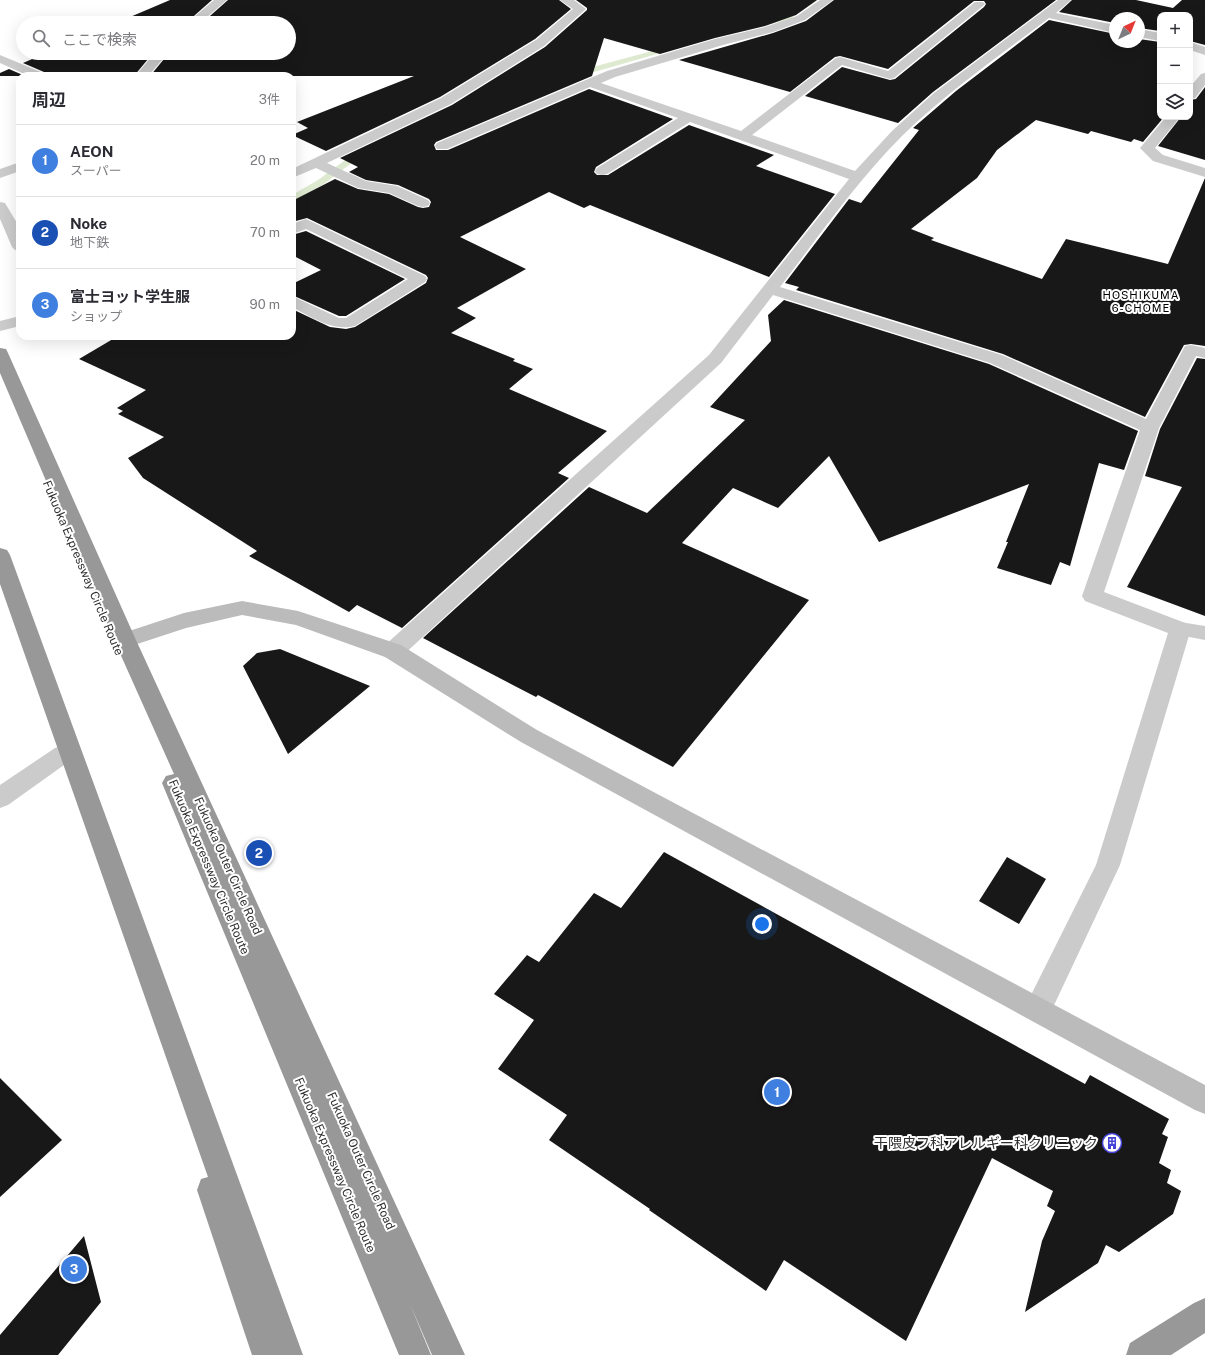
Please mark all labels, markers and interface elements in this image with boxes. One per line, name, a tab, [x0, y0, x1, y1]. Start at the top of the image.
north arrow	[1109, 12, 1145, 48]
map controls	[1157, 12, 1193, 120]
button: +	[1157, 12, 1193, 48]
search box	[16, 16, 296, 60]
icon: search	[30, 27, 52, 49]
text: ここで検索	[62, 31, 137, 48]
button: −	[1157, 48, 1193, 84]
button: layers	[1157, 84, 1193, 120]
text: 周辺	[32, 90, 66, 110]
text: 3件	[259, 92, 280, 107]
text: AEON	[70, 143, 114, 160]
text: 1	[42, 153, 48, 168]
text: 20 m	[250, 153, 280, 168]
text: スーパー	[70, 163, 122, 178]
text: Noke	[70, 215, 107, 232]
text: 2	[41, 225, 49, 240]
text: 70 m	[250, 225, 280, 240]
text: 地下鉄	[70, 235, 109, 250]
text: 富士ヨット学生服	[70, 288, 190, 305]
district label: HOSHIKUMA 6-CHOME	[1103, 289, 1179, 314]
text: 3	[41, 297, 49, 312]
text: 90 m	[250, 297, 280, 312]
text: ショップ	[70, 309, 122, 324]
street label: Fukuoka Expressway Circle Route	[40, 479, 126, 658]
street label: Fukuoka Expressway Circle Route	[166, 778, 252, 957]
street label: Fukuoka Outer Circle Road	[191, 795, 265, 937]
pin: 2	[246, 838, 272, 868]
your location	[752, 914, 772, 934]
street label: Fukuoka Expressway Circle Route	[292, 1076, 378, 1255]
pin: 1	[764, 1077, 790, 1107]
street label: Fukuoka Outer Circle Road	[324, 1090, 398, 1232]
building icon: 干隈皮フ科アレルギー科クリニック	[1101, 1132, 1123, 1154]
place label: 干隈皮フ科アレルギー科クリニック	[874, 1135, 1098, 1151]
pin: 3	[61, 1254, 87, 1284]

